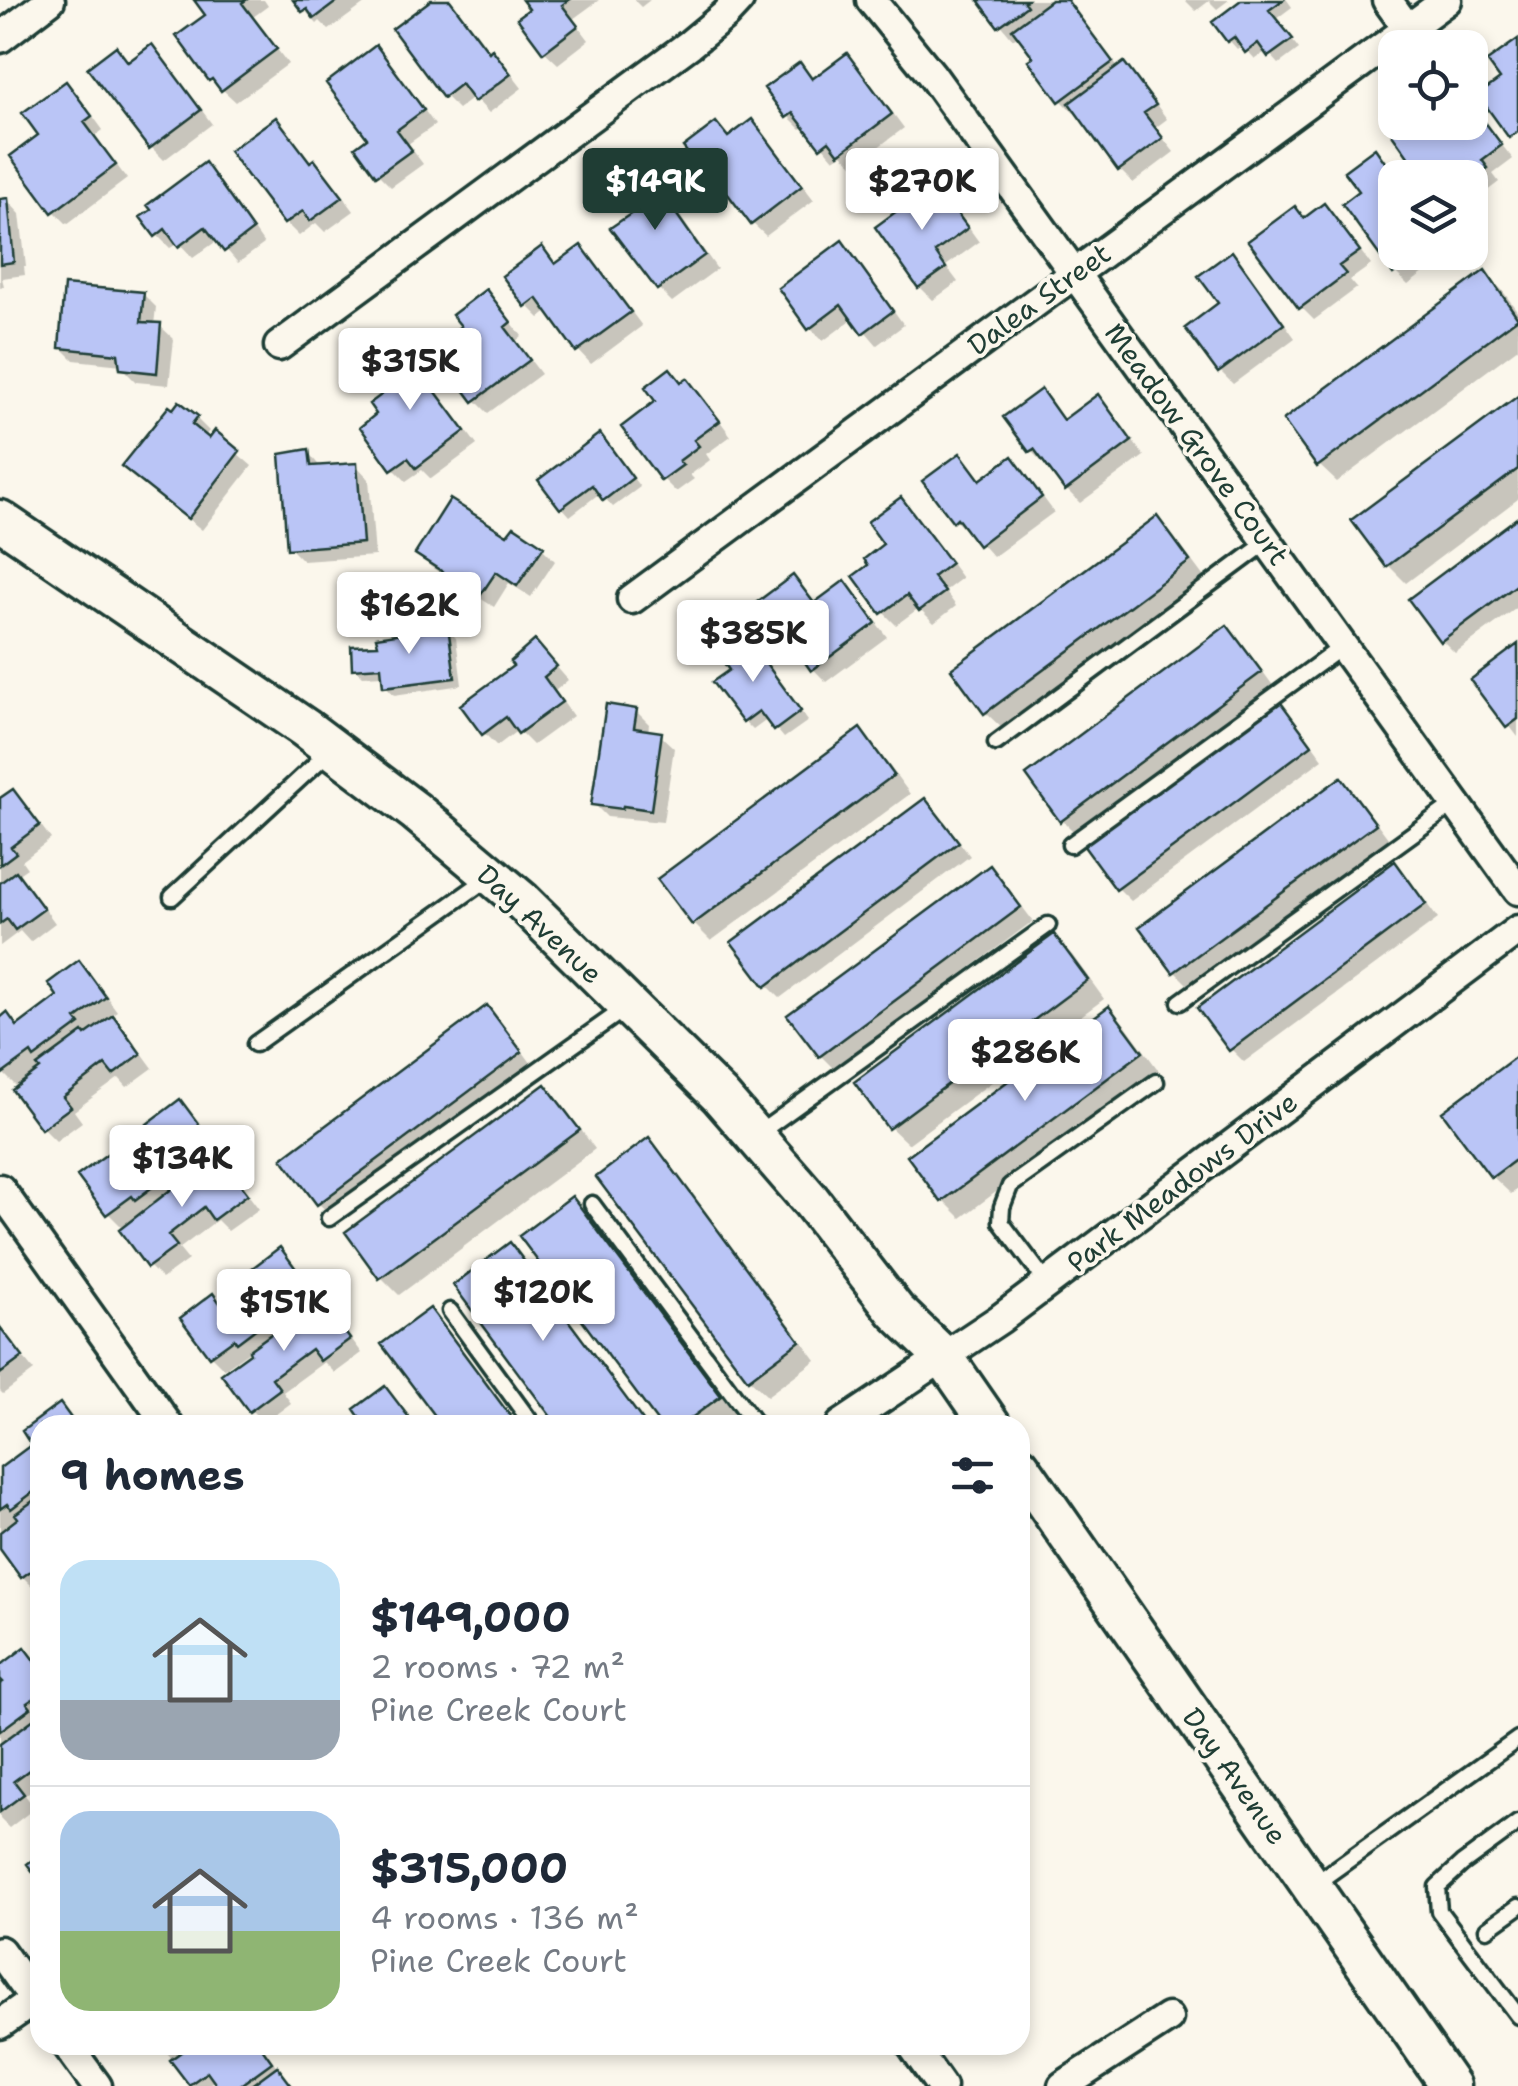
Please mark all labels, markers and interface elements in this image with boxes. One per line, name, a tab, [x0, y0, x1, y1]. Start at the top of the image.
map controls	[1378, 30, 1488, 270]
button: locate	[1378, 30, 1488, 140]
pin: $149K	[585, 148, 725, 233]
pin: $270K	[852, 148, 992, 233]
text: $149K	[605, 159, 705, 202]
text: $270K	[868, 159, 976, 202]
button: layers	[1378, 160, 1488, 270]
street label: Dalea Street	[960, 234, 1118, 364]
street label: Meadow Grove Court	[1096, 315, 1298, 573]
pin: $315K	[340, 328, 480, 413]
text: $315K	[360, 339, 460, 382]
pin: $162K	[339, 572, 479, 657]
text: $162K	[359, 583, 459, 626]
pin: $385K	[683, 600, 823, 685]
text: $385K	[699, 611, 807, 654]
street label: Day Avenue	[469, 856, 611, 992]
pin: $286K	[955, 1019, 1095, 1104]
text: $286K	[970, 1030, 1080, 1073]
street label: Park Meadows Drive	[1059, 1083, 1305, 1281]
pin: $134K	[112, 1125, 252, 1210]
text: $134K	[131, 1136, 233, 1179]
pin: $120K	[473, 1259, 613, 1344]
pin: $151K	[214, 1269, 354, 1354]
text: $120K	[493, 1270, 593, 1313]
text: $151K	[239, 1280, 329, 1323]
text: 9 homes	[60, 1447, 245, 1503]
icon: filters	[945, 1448, 1000, 1503]
text: $149,000	[370, 1589, 571, 1645]
icon: home	[140, 1600, 260, 1720]
text: 2 rooms · 72 m²	[370, 1645, 625, 1688]
text: Pine Creek Court	[370, 1688, 627, 1731]
street label: Day Avenue	[1174, 1700, 1296, 1852]
text: $315,000	[370, 1840, 568, 1896]
icon: home	[140, 1851, 260, 1971]
text: 4 rooms · 136 m²	[370, 1896, 639, 1939]
text: Pine Creek Court	[370, 1939, 627, 1982]

